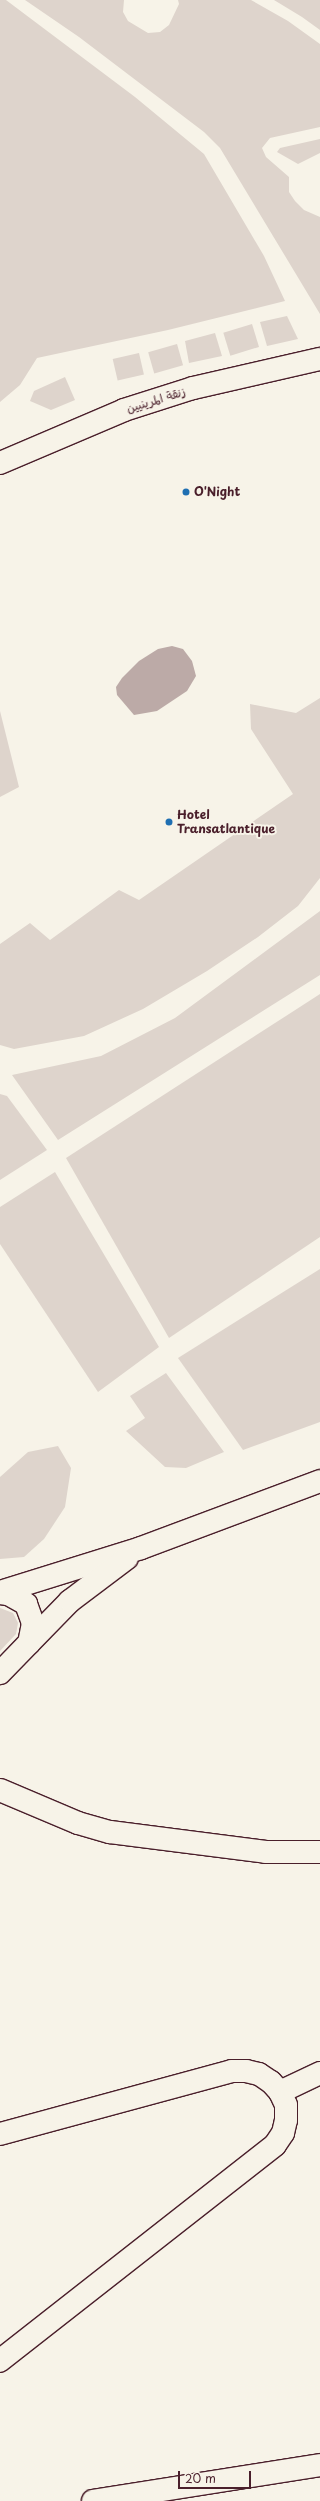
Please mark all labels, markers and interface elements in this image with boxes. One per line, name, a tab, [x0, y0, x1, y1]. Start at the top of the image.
street label: زنقة المرينيين	[125, 384, 187, 416]
place label: O'Night	[194, 485, 240, 499]
marker: O'Night	[181, 487, 191, 497]
place label: Hotel Transatlantique	[177, 808, 275, 836]
marker: Hotel Transatlantique	[164, 817, 174, 827]
scale bar	[180, 2463, 253, 2489]
text: 20 m	[185, 2469, 216, 2487]

